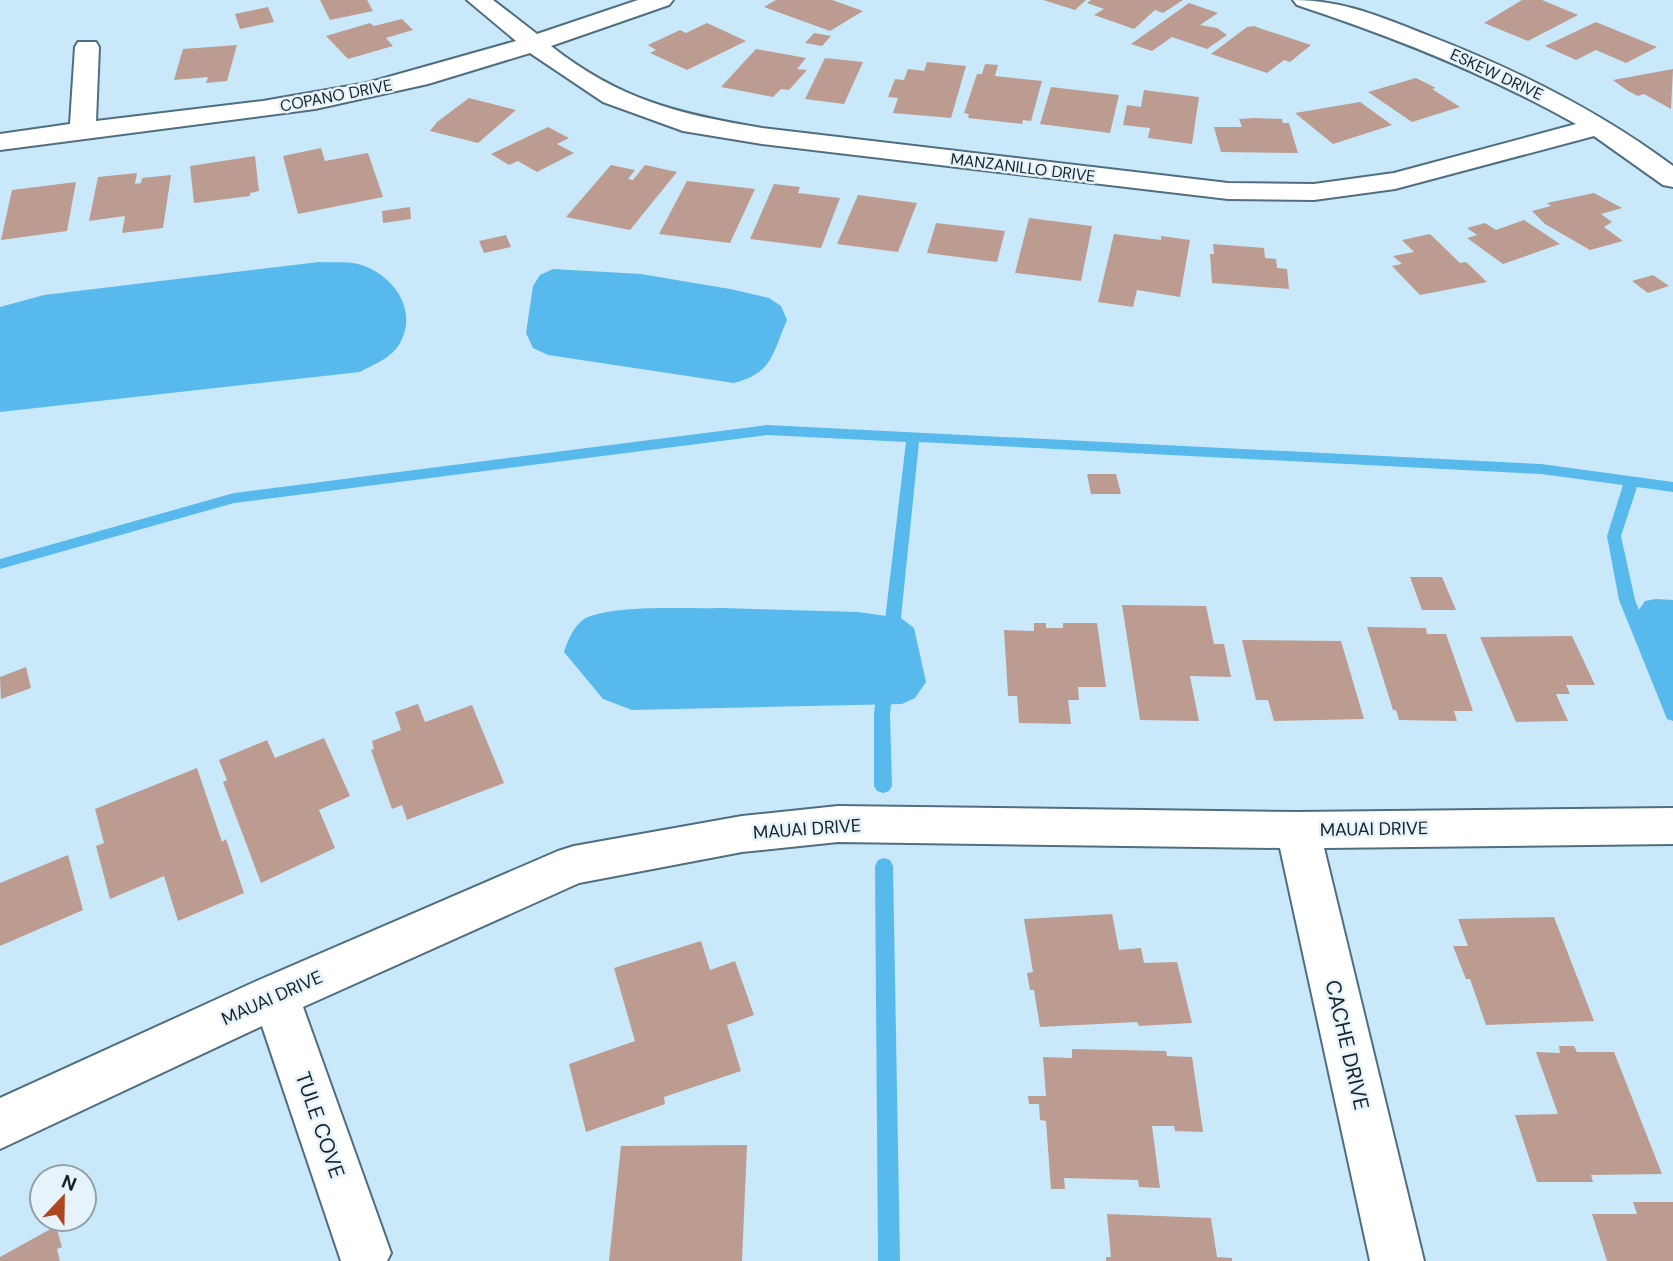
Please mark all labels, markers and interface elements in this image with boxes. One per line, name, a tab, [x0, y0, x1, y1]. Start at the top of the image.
street label: ESKEW DRIVE	[1447, 44, 1547, 105]
street label: COPANO DRIVE	[278, 74, 394, 117]
street label: MANZANILLO DRIVE	[949, 148, 1097, 187]
street label: MAUAI DRIVE	[752, 813, 862, 845]
street label: MAUAI DRIVE	[1320, 816, 1428, 842]
street label: MAUAI DRIVE	[218, 965, 326, 1031]
street label: CACHE DRIVE	[1318, 977, 1376, 1113]
street label: TULE COVE	[289, 1068, 351, 1182]
north arrow	[28, 1163, 98, 1233]
text: N	[58, 1169, 80, 1197]

